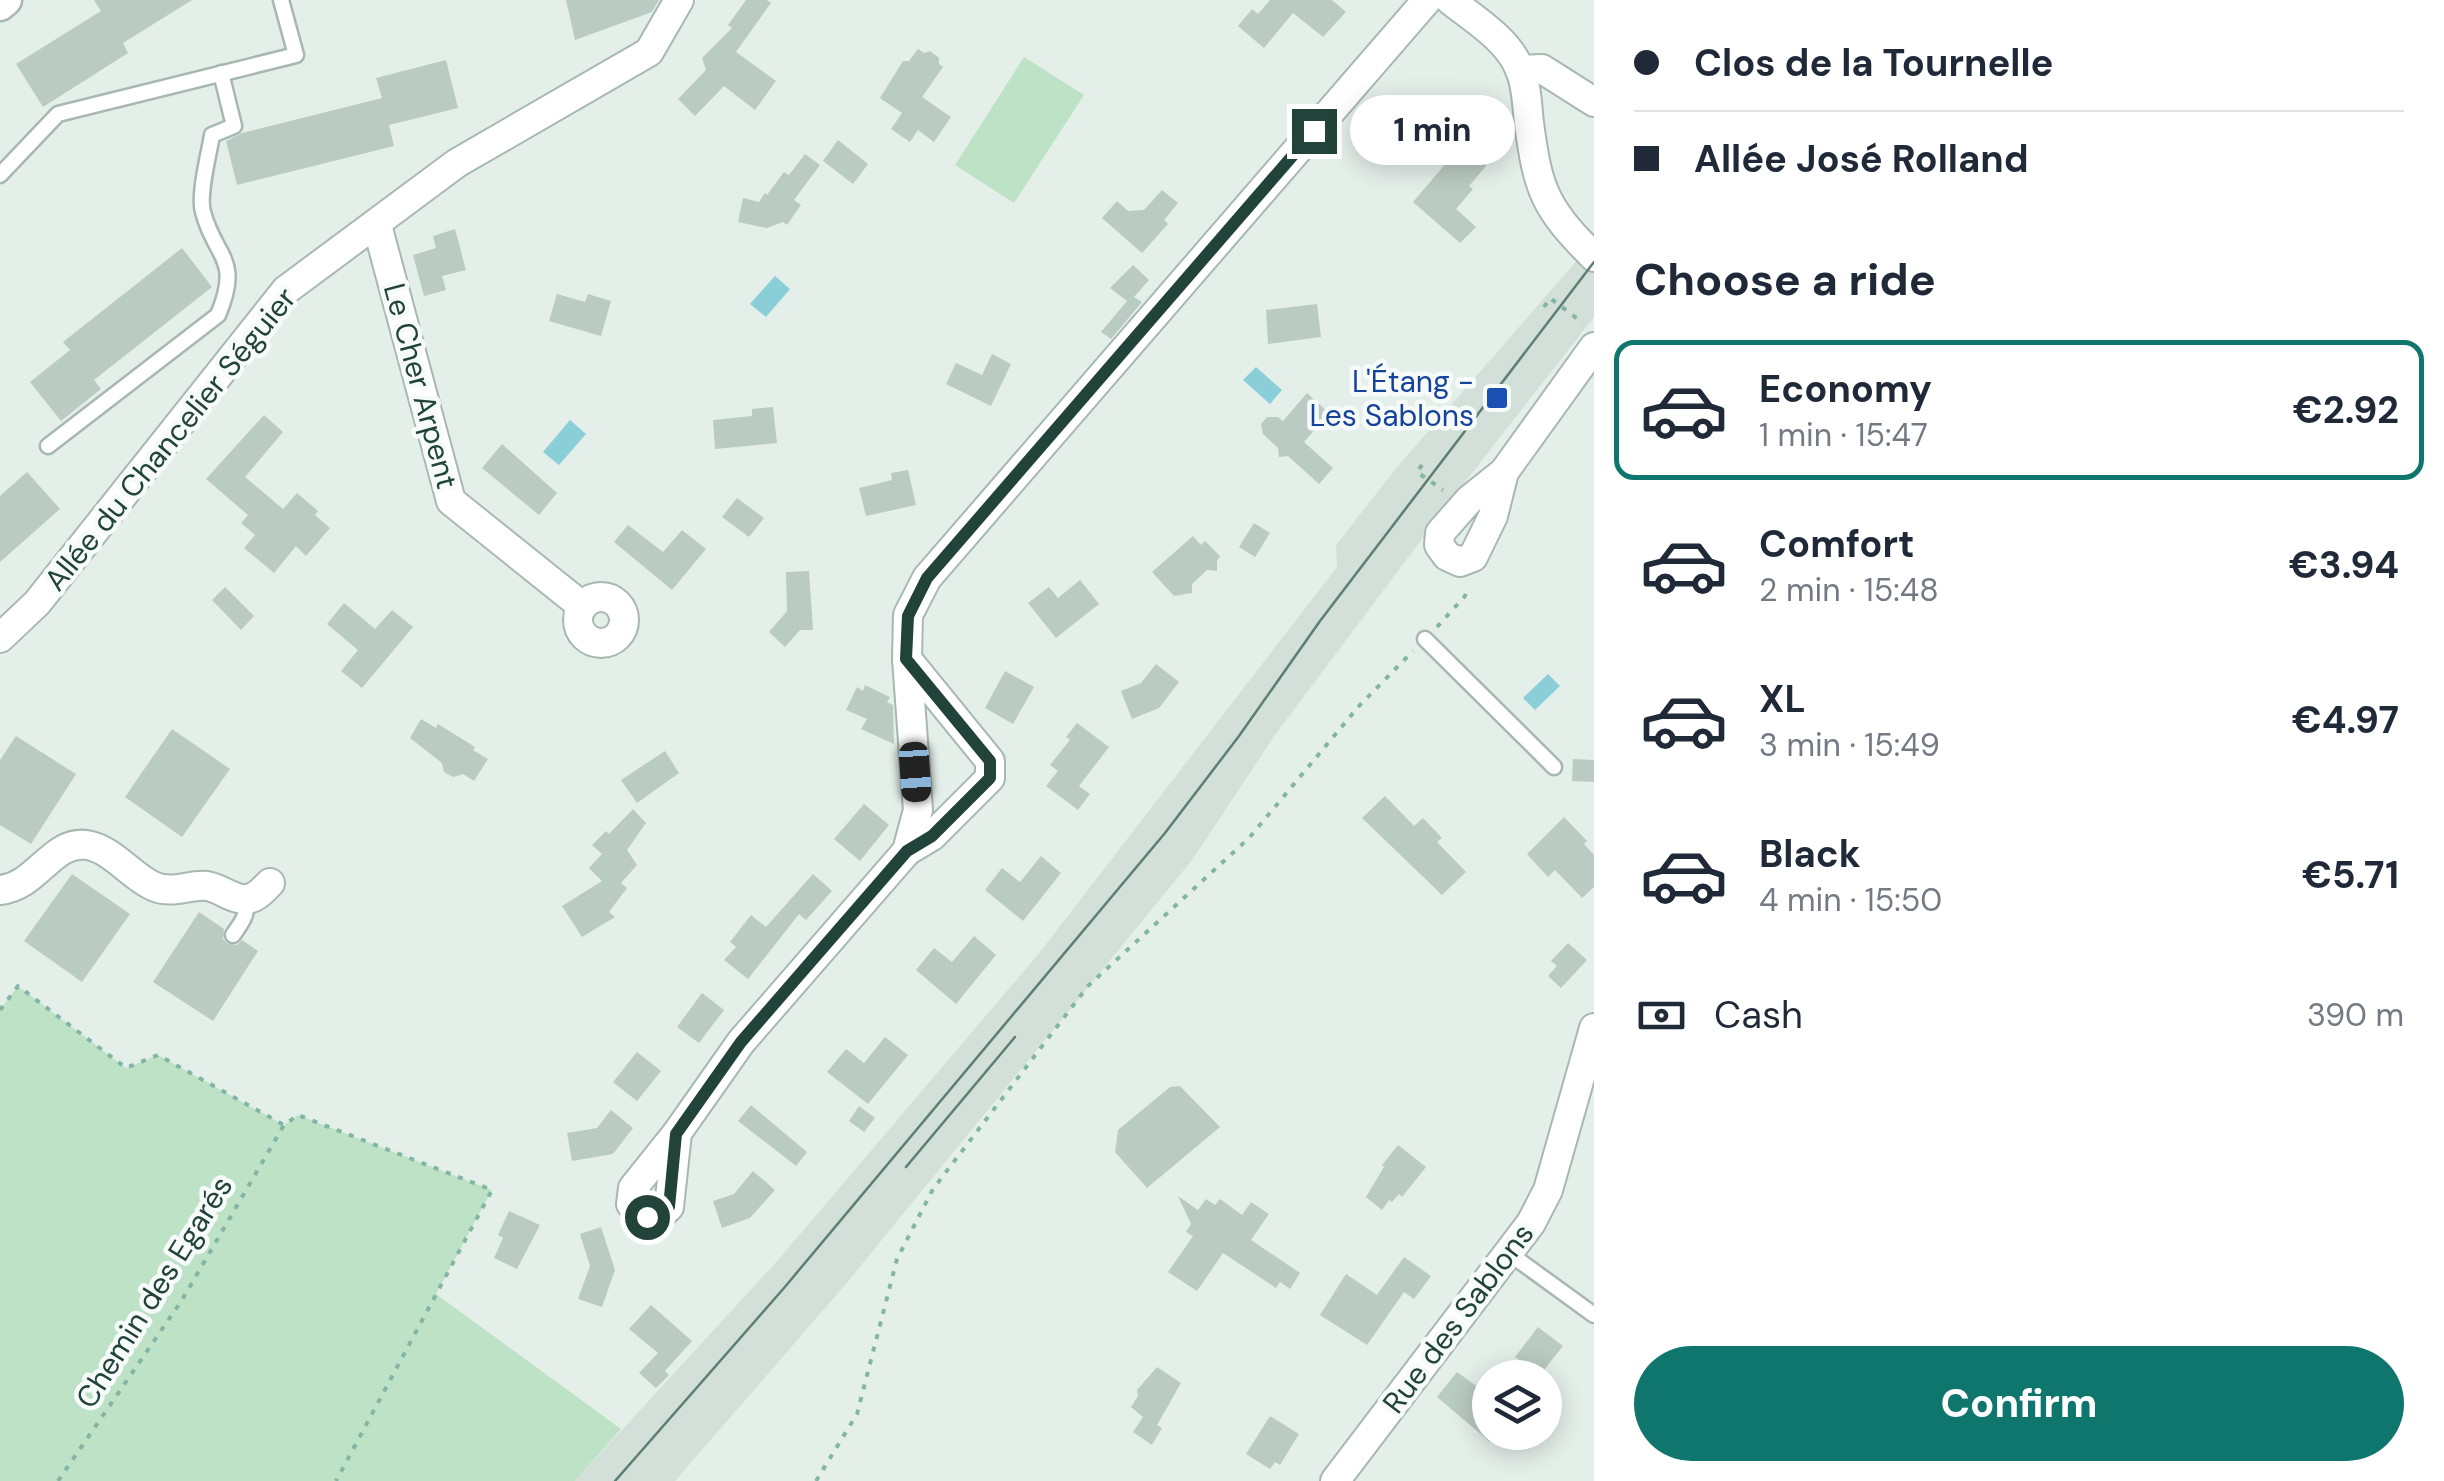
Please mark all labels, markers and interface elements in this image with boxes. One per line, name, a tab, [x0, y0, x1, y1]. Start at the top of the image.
text: Clos de la Tournelle	[1694, 38, 2053, 88]
callout: 1 min	[1349, 96, 1514, 166]
route end	[1292, 109, 1337, 154]
text: 1 min	[1394, 109, 1471, 151]
text: Allée José Rolland	[1694, 134, 2029, 184]
text: Choose a ride	[1634, 250, 1936, 309]
street label: Allée du Chancelier Séguier	[35, 279, 305, 599]
street label: Le Cher Arpent	[375, 279, 467, 493]
place label: L'Étang - Les Sablons	[1309, 362, 1474, 435]
text: Economy	[1759, 364, 1932, 414]
icon: car	[1639, 365, 1729, 455]
marker: L'Étang - Les Sablons	[1484, 385, 1510, 411]
text: €2.92	[2293, 385, 2399, 435]
text: 1 min · 15:47	[1759, 414, 1928, 456]
text: Comfort	[1759, 519, 1915, 569]
icon: car	[1639, 520, 1729, 610]
text: €3.94	[2289, 540, 2399, 590]
text: 2 min · 15:48	[1759, 569, 1939, 611]
text: XL	[1759, 674, 1806, 724]
icon: car	[1639, 675, 1729, 765]
text: €4.97	[2292, 695, 2399, 745]
text: 3 min · 15:49	[1759, 724, 1940, 766]
car	[898, 741, 932, 803]
text: Black	[1759, 829, 1861, 879]
icon: car	[1639, 830, 1729, 920]
text: €5.71	[2302, 850, 2399, 900]
text: 4 min · 15:50	[1759, 879, 1942, 921]
icon: cash	[1634, 988, 1689, 1043]
text: Cash	[1714, 990, 1803, 1040]
text: 390 m	[2307, 994, 2404, 1036]
street label: Chemin des Egarés	[67, 1169, 241, 1415]
route start	[625, 1195, 670, 1240]
street label: Rue des Sablons	[1374, 1215, 1542, 1421]
button: Confirm	[1634, 1346, 2404, 1461]
map controls	[1472, 1360, 1562, 1450]
button: layers	[1472, 1360, 1562, 1450]

